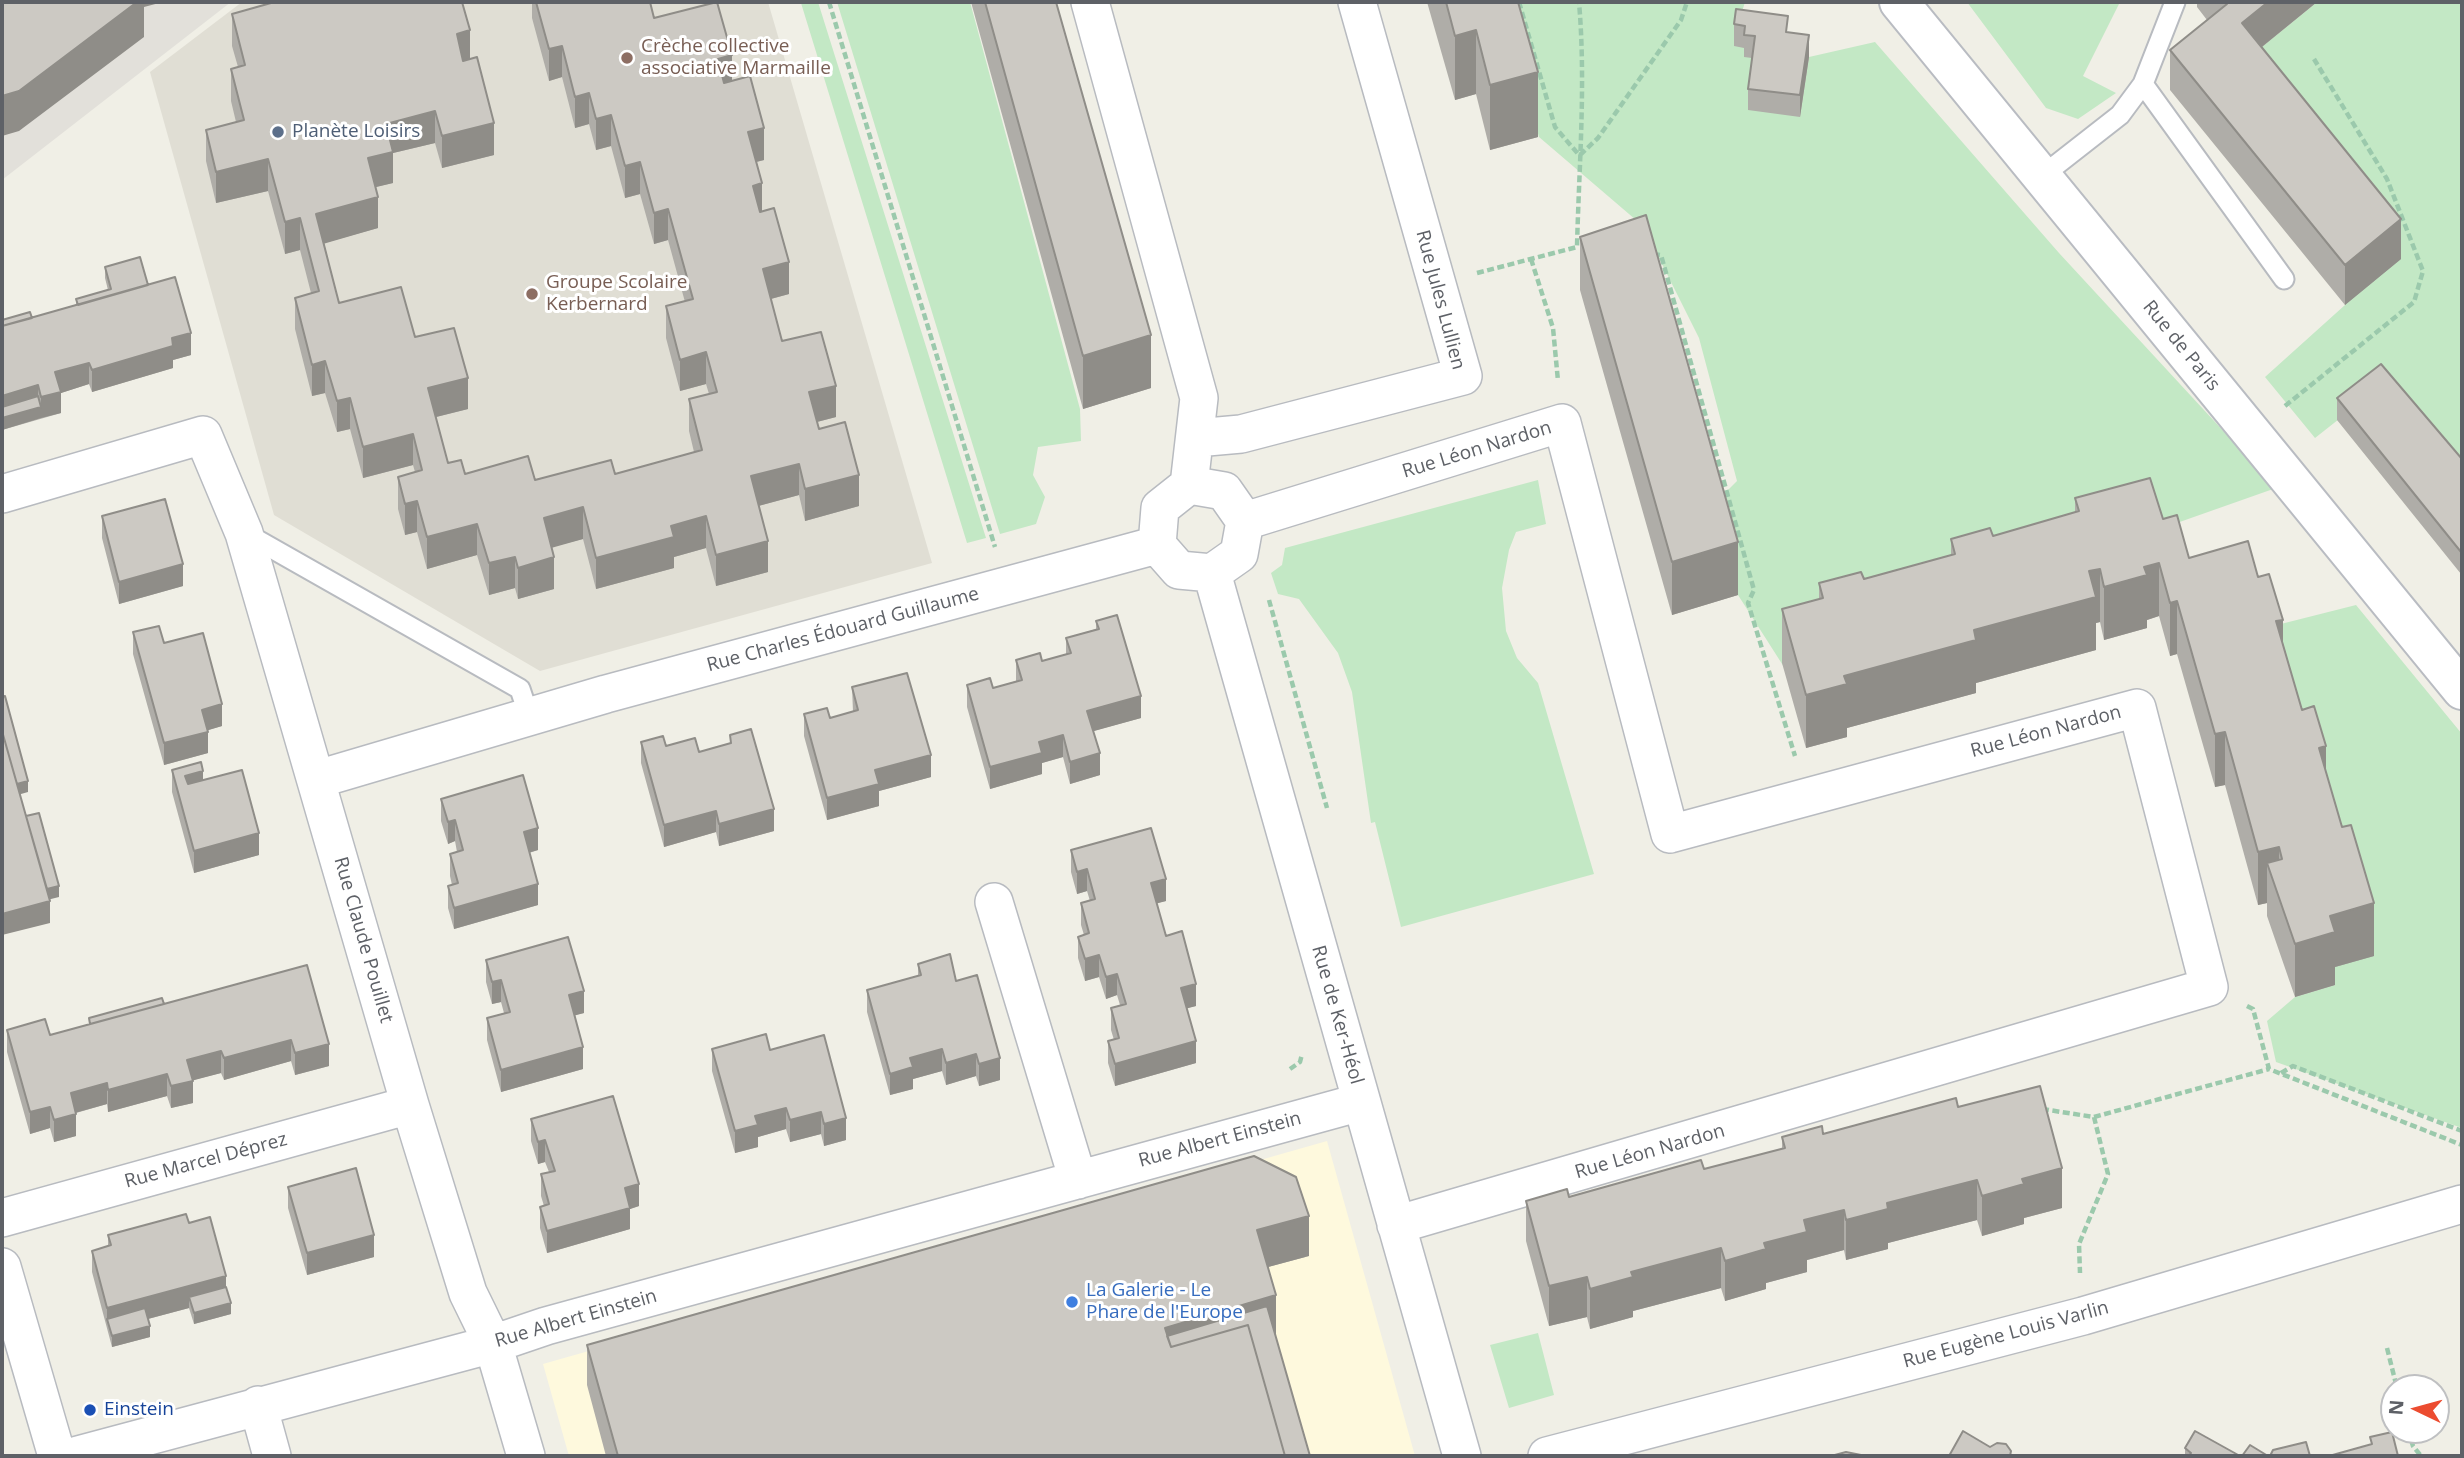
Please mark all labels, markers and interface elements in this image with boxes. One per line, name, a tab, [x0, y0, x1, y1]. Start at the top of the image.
place label: Crèche collective associative Marmaille	[641, 36, 831, 80]
marker: Crèche collective associative Marmaille	[619, 50, 635, 66]
place label: Planète Loisirs	[292, 121, 420, 143]
marker: Planète Loisirs	[270, 124, 286, 140]
street label: Rue Jules Lullien	[1410, 228, 1470, 372]
place label: Groupe Scolaire Kerbernard	[546, 272, 687, 316]
marker: Groupe Scolaire Kerbernard	[524, 286, 540, 302]
street label: Rue de Paris	[2138, 296, 2224, 396]
street label: Rue Léon Nardon	[1400, 416, 1554, 484]
street label: Rue Charles Édouard Guillaume	[704, 583, 982, 677]
street label: Rue Léon Nardon	[1968, 701, 2124, 763]
street label: Rue Claude Pouillet	[328, 854, 398, 1026]
street label: Rue de Ker-Héol	[1306, 943, 1368, 1087]
street label: Rue Albert Einstein	[1136, 1107, 1304, 1173]
street label: Rue Léon Nardon	[1572, 1120, 1728, 1184]
street label: Rue Marcel Déprez	[122, 1128, 290, 1194]
place label: La Galerie - Le Phare de l'Europe	[1086, 1280, 1243, 1324]
street label: Rue Albert Einstein	[492, 1285, 660, 1353]
marker: La Galerie - Le Phare de l'Europe	[1064, 1294, 1080, 1310]
street label: Rue Eugène Louis Varlin	[1901, 1297, 2111, 1373]
north arrow	[2380, 1374, 2450, 1444]
place label: Einstein	[104, 1399, 174, 1421]
text: N	[2382, 1399, 2410, 1416]
marker: Einstein	[82, 1402, 98, 1418]

